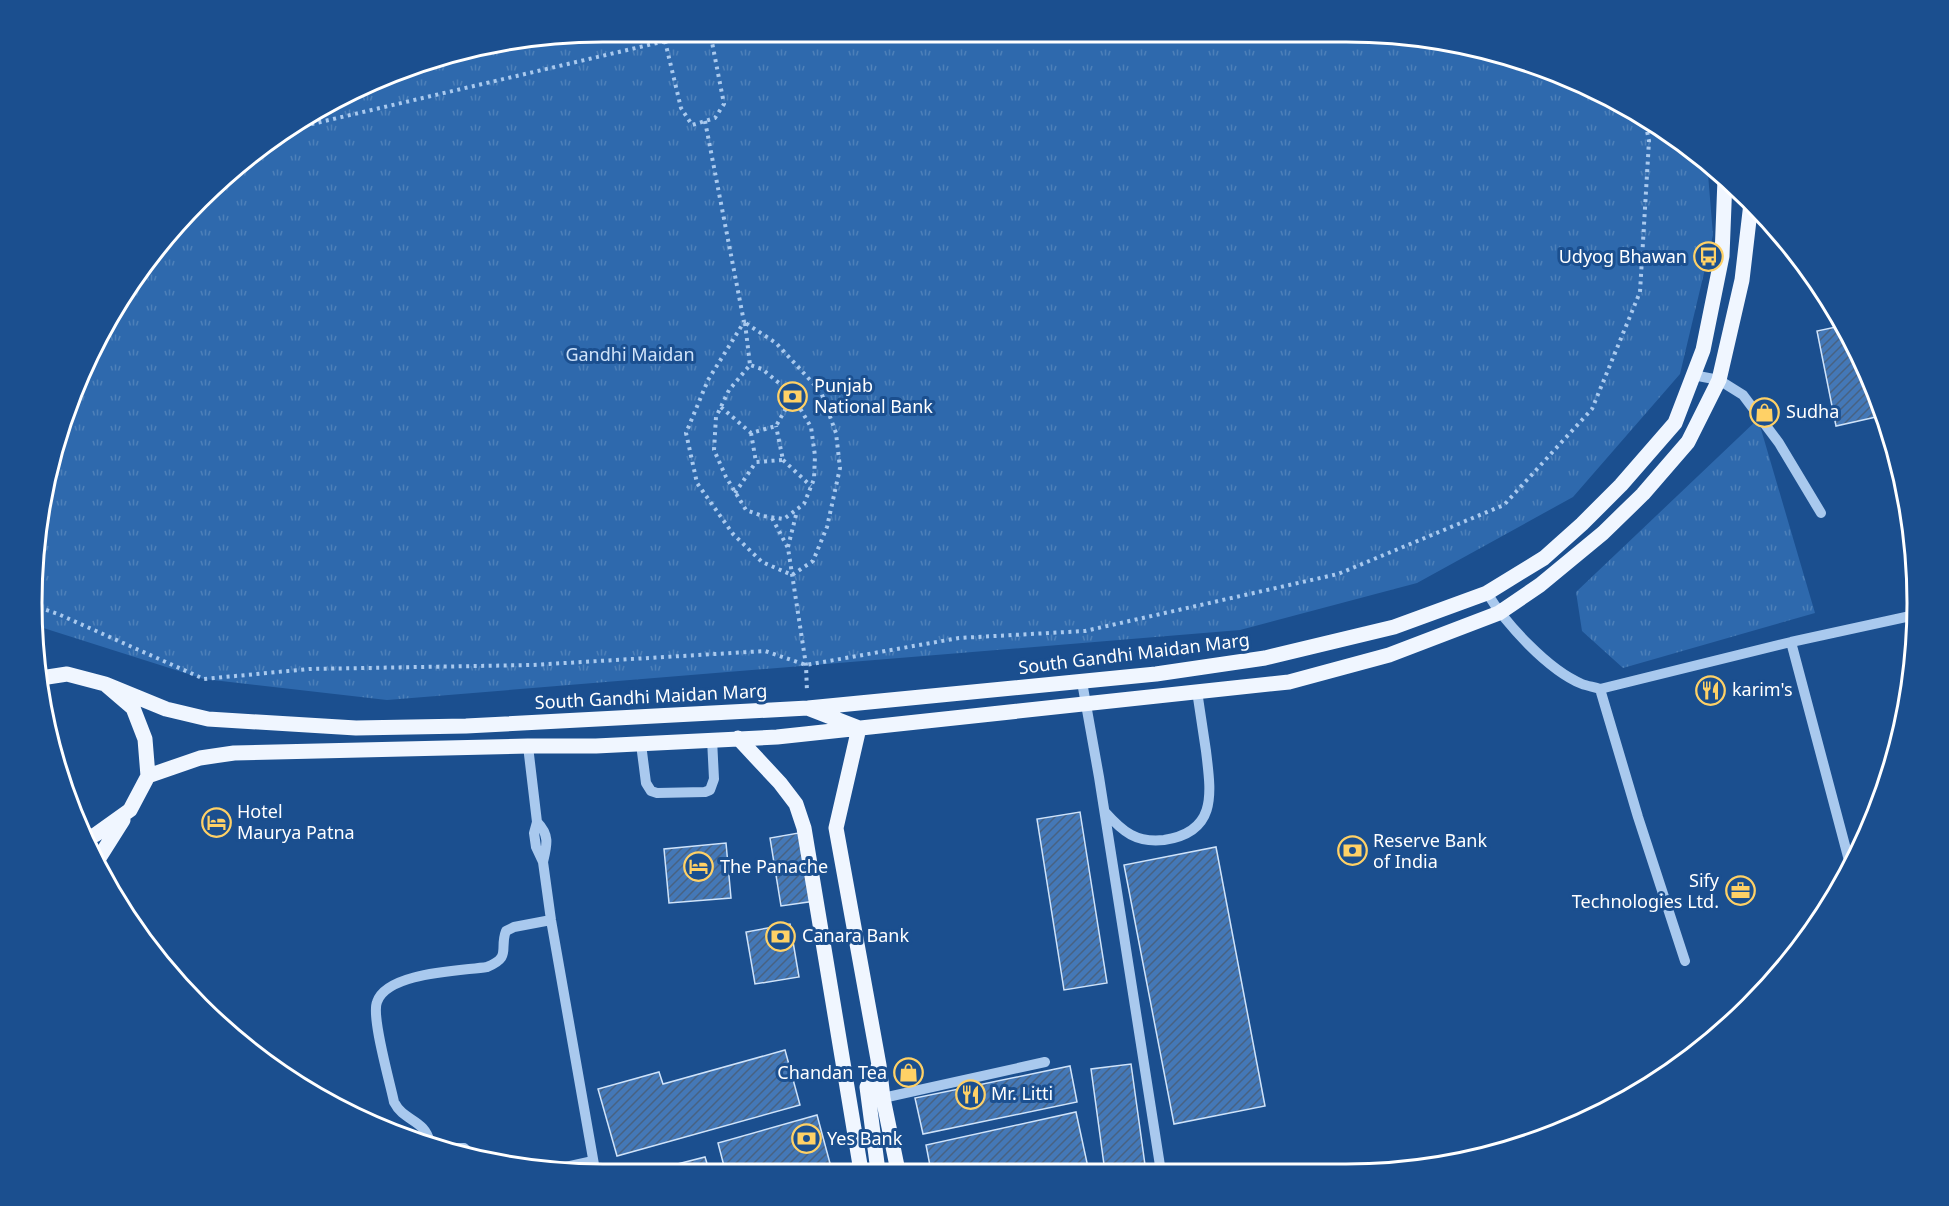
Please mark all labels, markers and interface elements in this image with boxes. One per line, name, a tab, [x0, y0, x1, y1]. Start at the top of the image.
bus stop icon: Udyog Bhawan	[1692, 241, 1724, 273]
place label: Udyog Bhawan	[1559, 244, 1687, 268]
park label: Gandhi Maidan	[565, 342, 695, 366]
place label: Punjab National Bank	[814, 373, 933, 418]
bank icon: Punjab National Bank	[777, 380, 809, 412]
shop icon: Sudha	[1749, 396, 1781, 428]
place label: Sudha	[1786, 399, 1839, 423]
street label: South Gandhi Maidan Marg	[1017, 627, 1251, 679]
restaurant icon: karim's	[1695, 674, 1727, 706]
place label: karim's	[1732, 677, 1793, 701]
street label: South Gandhi Maidan Marg	[534, 678, 768, 714]
place label: Hotel Maurya Patna	[237, 799, 355, 844]
hotel icon: Hotel Maurya Patna	[200, 806, 232, 838]
place label: Reserve Bank of India	[1373, 828, 1487, 873]
bank icon: Reserve Bank of India	[1336, 835, 1368, 867]
hotel icon: The Panache	[683, 851, 715, 883]
place label: The Panache	[720, 854, 828, 878]
place label: Sify Technologies Ltd.	[1572, 868, 1720, 913]
office icon: Sify Technologies Ltd.	[1724, 875, 1756, 907]
bank icon: Canara Bank	[765, 920, 797, 952]
place label: Canara Bank	[802, 923, 909, 947]
shop icon: Chandan Tea	[892, 1057, 924, 1089]
place label: Chandan Tea	[777, 1060, 887, 1084]
restaurant icon: Mr. Litti	[954, 1078, 986, 1110]
place label: Mr. Litti	[991, 1081, 1053, 1105]
bank icon: Yes Bank	[790, 1123, 822, 1155]
place label: Yes Bank	[827, 1126, 903, 1150]

